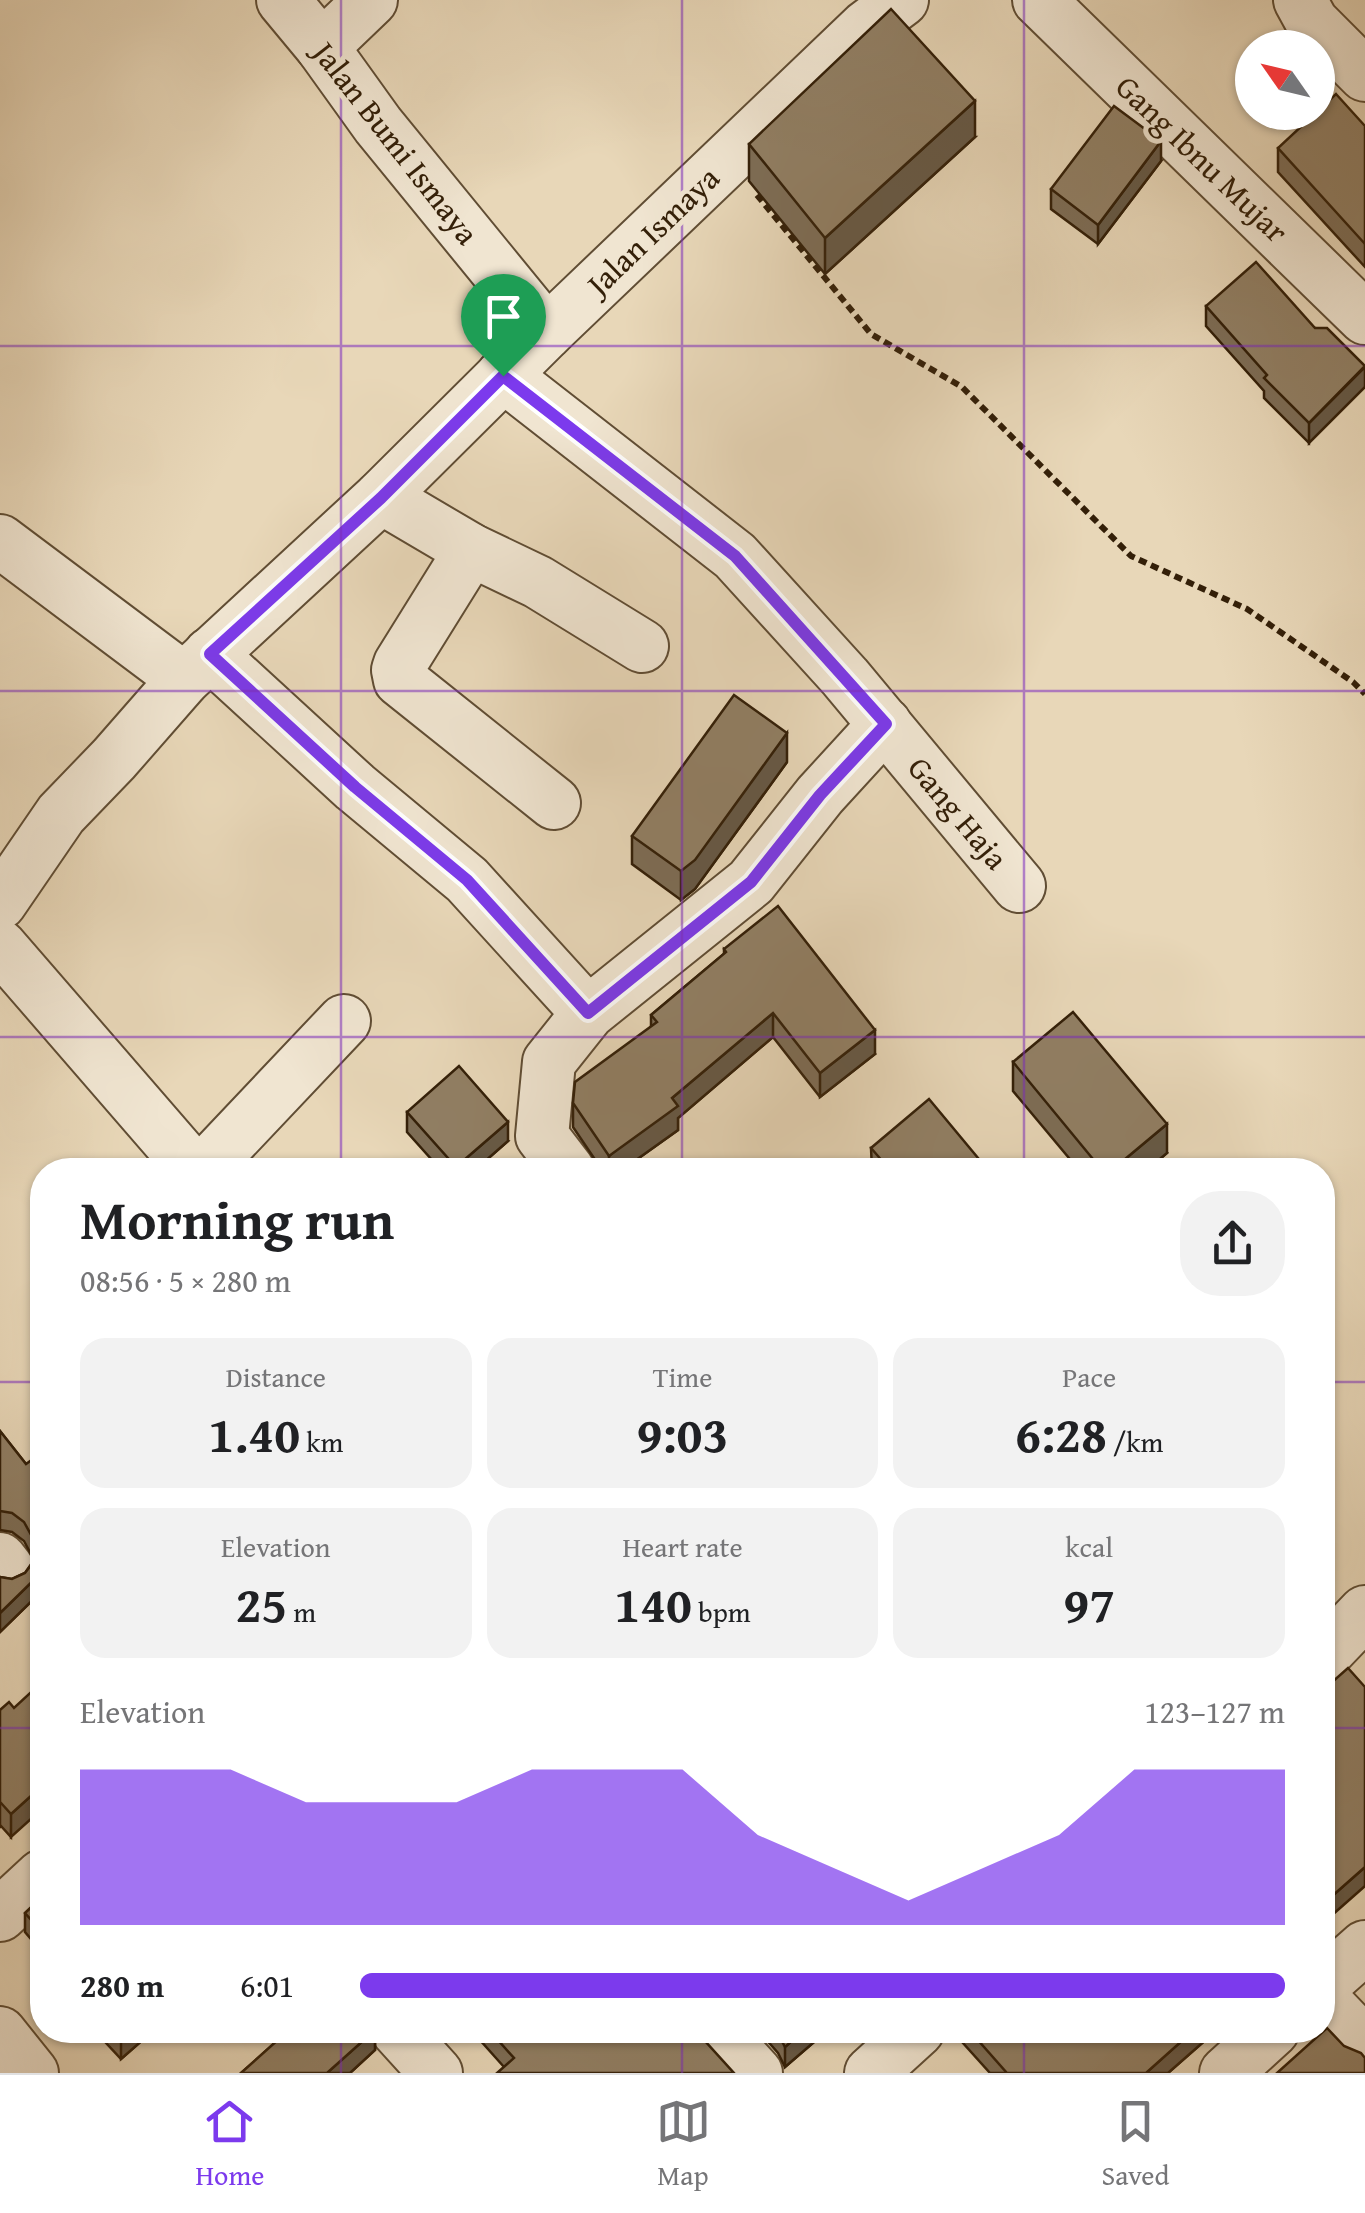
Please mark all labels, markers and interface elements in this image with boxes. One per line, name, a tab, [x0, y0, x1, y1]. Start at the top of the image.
street label: Jalan Bumi Ismaya	[300, 28, 491, 254]
north arrow	[1235, 30, 1335, 130]
map controls	[1235, 30, 1335, 130]
street label: Gang Ibnu Mujar	[1105, 64, 1299, 253]
street label: Jalan Ismaya	[573, 155, 730, 309]
pin	[461, 274, 546, 377]
icon: arrive	[476, 289, 531, 344]
street label: Gang Haja	[897, 746, 1020, 879]
text: Morning run	[80, 1179, 394, 1259]
button: share	[1180, 1191, 1285, 1296]
text: 08:56 · 5 × 280 m	[80, 1257, 291, 1304]
text: Distance	[226, 1356, 326, 1397]
text: Time	[653, 1356, 712, 1397]
text: Pace	[1062, 1356, 1116, 1397]
text: 1.40	[208, 1397, 300, 1470]
text: 9:03	[637, 1397, 728, 1470]
text: 6:28	[1015, 1397, 1107, 1470]
text: km	[300, 1421, 343, 1462]
text: /km	[1107, 1421, 1163, 1462]
text: Elevation	[221, 1526, 331, 1567]
text: Heart rate	[622, 1526, 743, 1567]
text: kcal	[1065, 1526, 1113, 1567]
text: 25	[235, 1567, 287, 1640]
text: 140	[614, 1567, 692, 1640]
text: 97	[1063, 1567, 1115, 1640]
text: m	[287, 1591, 316, 1632]
text: bpm	[692, 1591, 751, 1632]
text: Elevation	[80, 1688, 205, 1735]
text: 123–127 m	[1144, 1688, 1285, 1735]
text: 280 m	[80, 1962, 164, 2009]
text: 6:01	[240, 1962, 294, 2009]
tab: Home	[196, 2094, 264, 2195]
tab: Map	[656, 2094, 711, 2195]
tab: Saved	[1102, 2094, 1169, 2195]

